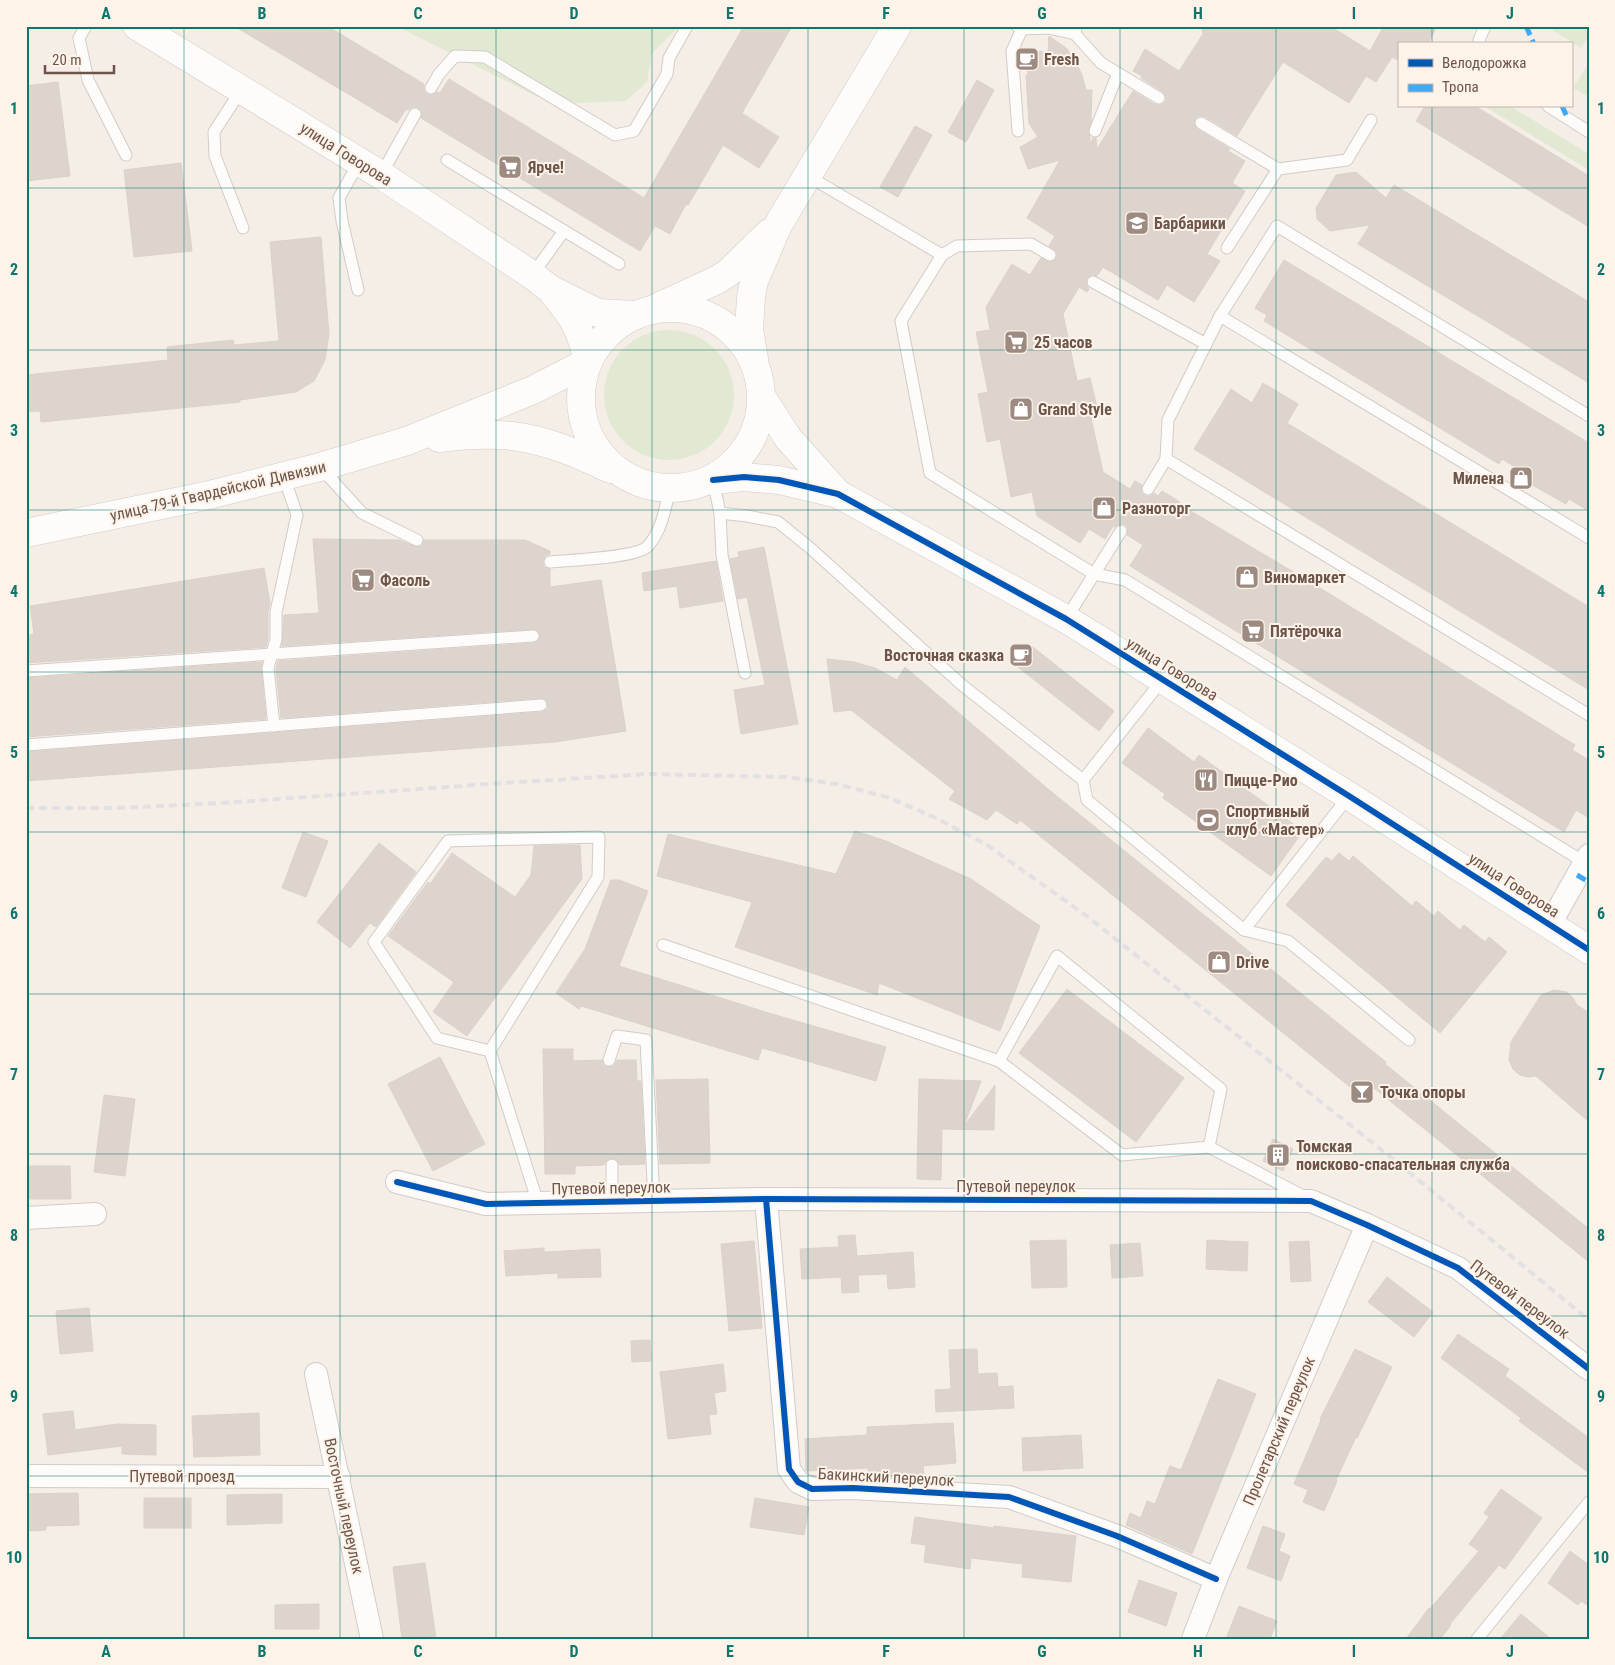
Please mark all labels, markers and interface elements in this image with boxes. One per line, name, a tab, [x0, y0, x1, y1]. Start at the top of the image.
text: A	[101, 4, 111, 23]
text: B	[258, 4, 267, 23]
text: C	[413, 4, 423, 23]
text: D	[569, 4, 579, 23]
text: E	[726, 4, 734, 23]
text: F	[882, 4, 890, 23]
text: G	[1037, 4, 1047, 23]
text: H	[1193, 4, 1203, 23]
text: I	[1352, 4, 1356, 23]
text: J	[1506, 4, 1514, 23]
scale bar	[45, 42, 114, 74]
legend	[1398, 42, 1572, 108]
cafe icon: Fresh	[1014, 46, 1040, 72]
place label: Fresh	[1044, 50, 1079, 69]
text: 20 m	[52, 51, 82, 69]
text: Велодорожка	[1442, 54, 1527, 72]
text: Тропа	[1442, 78, 1479, 96]
text: 1	[10, 99, 18, 118]
text: 1	[1597, 99, 1605, 118]
street label: улица Говорова	[297, 118, 395, 190]
supermarket icon: Ярче!	[497, 154, 523, 180]
place label: Ярче!	[527, 158, 564, 177]
school or university icon: Барбарики	[1124, 210, 1150, 236]
place label: Барбарики	[1154, 214, 1226, 233]
text: 2	[10, 260, 18, 279]
text: 2	[1597, 260, 1605, 279]
supermarket icon: 25 часов	[1003, 329, 1029, 355]
place label: 25 часов	[1034, 333, 1093, 352]
shop icon: Grand Style	[1008, 396, 1034, 422]
place label: Grand Style	[1038, 400, 1112, 419]
text: 3	[10, 421, 18, 440]
text: 3	[1597, 421, 1605, 440]
street label: улица 79-й Гвардейской Дивизии	[108, 457, 328, 525]
shop icon: Милена	[1508, 465, 1534, 491]
place label: Милена	[1453, 469, 1504, 488]
shop icon: Разноторг	[1091, 495, 1117, 521]
place label: Разноторг	[1122, 499, 1190, 518]
shop icon: Виномаркет	[1234, 564, 1260, 590]
supermarket icon: Фасоль	[350, 567, 376, 593]
place label: Виномаркет	[1264, 568, 1346, 587]
place label: Фасоль	[380, 571, 430, 590]
text: 4	[10, 582, 18, 601]
text: 4	[1597, 582, 1605, 601]
supermarket icon: Пятёрочка	[1240, 618, 1266, 644]
place label: Пятёрочка	[1270, 622, 1342, 641]
street label: улица Говорова	[1123, 633, 1221, 705]
cafe icon: Восточная сказка	[1008, 642, 1034, 668]
place label: Восточная сказка	[884, 646, 1004, 665]
text: 5	[10, 743, 18, 762]
text: 5	[1597, 743, 1605, 762]
restaurant icon: Пицце-Рио	[1193, 767, 1219, 793]
place label: Пицце-Рио	[1224, 771, 1298, 790]
place label: Спортивный клуб «Мастер»	[1226, 802, 1325, 839]
sports icon: Спортивный клуб «Мастер»	[1195, 807, 1221, 833]
street label: улица Говорова	[1465, 849, 1563, 921]
text: 6	[10, 904, 18, 923]
text: 6	[1597, 904, 1605, 923]
shop icon: Drive	[1206, 949, 1232, 975]
place label: Drive	[1236, 953, 1269, 972]
text: 7	[10, 1065, 18, 1084]
text: 7	[1597, 1065, 1605, 1084]
bar icon: Точка опоры	[1349, 1079, 1375, 1105]
place label: Точка опоры	[1380, 1083, 1466, 1102]
place label: Томская поисково-спасательная служба	[1296, 1137, 1510, 1174]
building icon: Томская поисково-спасательная служба	[1265, 1142, 1291, 1168]
street label: Путевой переулок	[551, 1177, 671, 1199]
street label: Путевой переулок	[956, 1177, 1076, 1196]
text: 8	[10, 1226, 18, 1245]
text: 8	[1597, 1226, 1605, 1245]
street label: Путевой переулок	[1467, 1256, 1574, 1343]
street label: Пролетарский переулок	[1239, 1353, 1319, 1508]
text: 9	[10, 1387, 18, 1406]
text: 9	[1597, 1387, 1605, 1406]
street label: Восточный переулок	[320, 1436, 368, 1576]
street label: Бакинский переулок	[817, 1464, 955, 1490]
street label: Путевой проезд	[129, 1467, 235, 1486]
text: 10	[6, 1548, 22, 1567]
text: 10	[1593, 1548, 1609, 1567]
text: A	[101, 1642, 111, 1661]
text: B	[258, 1642, 267, 1661]
text: C	[413, 1642, 423, 1661]
text: D	[569, 1642, 579, 1661]
text: E	[726, 1642, 734, 1661]
text: F	[882, 1642, 890, 1661]
text: G	[1037, 1642, 1047, 1661]
text: H	[1193, 1642, 1203, 1661]
text: I	[1352, 1642, 1356, 1661]
text: J	[1506, 1642, 1514, 1661]

